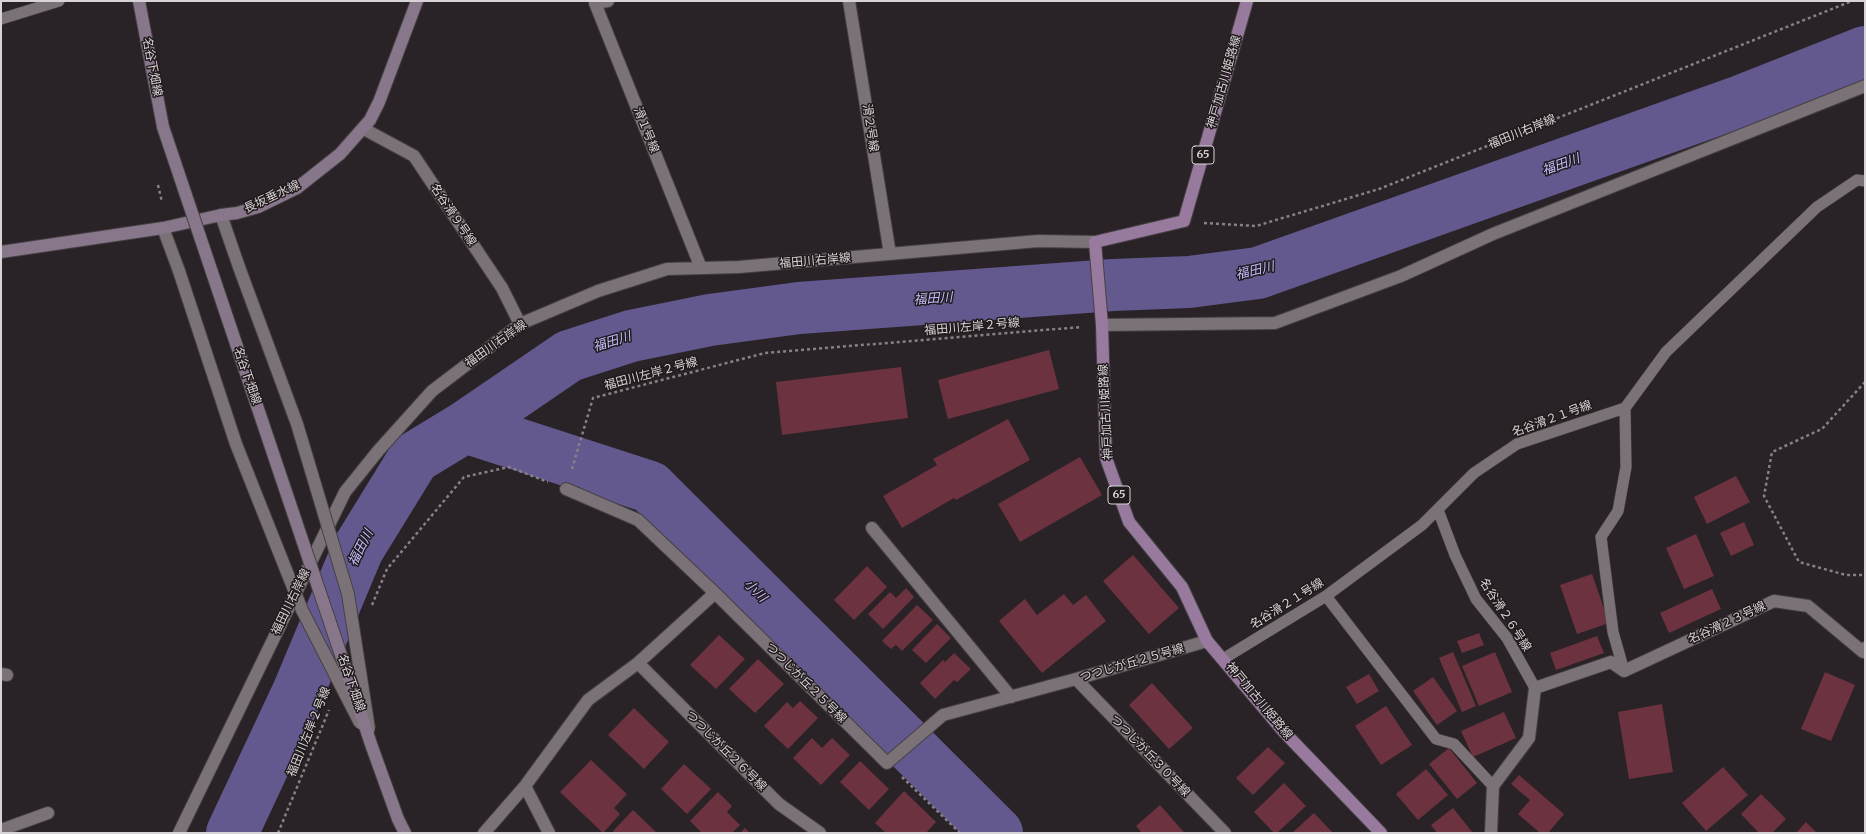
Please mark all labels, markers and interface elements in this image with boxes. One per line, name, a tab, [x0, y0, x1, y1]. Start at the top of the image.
street label: 神戸加古川姫路線	[1204, 34, 1244, 130]
street label: 名谷下畑線	[139, 36, 165, 98]
street label: 滑２号線	[859, 103, 881, 153]
street label: 滑１号線	[630, 105, 662, 155]
street label: 福田川右岸線	[1486, 112, 1558, 152]
road number: 65	[1192, 146, 1214, 164]
water label: 福田川	[1540, 151, 1582, 179]
street label: 長坂垂水線	[242, 178, 302, 216]
street label: 名谷滑９号線	[427, 181, 479, 249]
street label: 福田川右岸線	[779, 251, 851, 271]
water label: 福田川	[1234, 259, 1276, 283]
water label: 福田川	[913, 290, 953, 308]
street label: 福田川左岸２号線	[924, 316, 1020, 338]
street label: 福田川右岸線	[462, 317, 530, 371]
water label: 福田川	[591, 329, 633, 355]
street label: 名谷下畑線	[230, 345, 264, 407]
street label: 福田川左岸２号線	[603, 355, 699, 393]
street label: 神戸加古川姫路線	[1096, 364, 1116, 460]
street label: 名谷滑２１号線	[1510, 398, 1594, 440]
road number: 65	[1108, 486, 1130, 504]
water label: 福田川	[345, 527, 377, 569]
street label: 福田川右岸線	[269, 566, 313, 638]
water label: 小川	[740, 576, 770, 606]
street label: 名谷滑２１号線	[1248, 576, 1326, 632]
street label: 名谷滑２６号線	[1476, 576, 1534, 654]
street label: 名谷滑２３号線	[1686, 599, 1768, 647]
street label: つつじが丘２５号線	[763, 640, 849, 726]
street label: つつじが丘２５号線	[1078, 641, 1186, 685]
street label: 名谷下畑線	[334, 652, 368, 714]
street label: 神戸加古川姫路線	[1223, 660, 1295, 742]
street label: 福田川左岸２号線	[284, 685, 334, 779]
street label: つつじが丘２６号線	[683, 708, 769, 794]
street label: つつじが丘３０号線	[1107, 712, 1193, 800]

